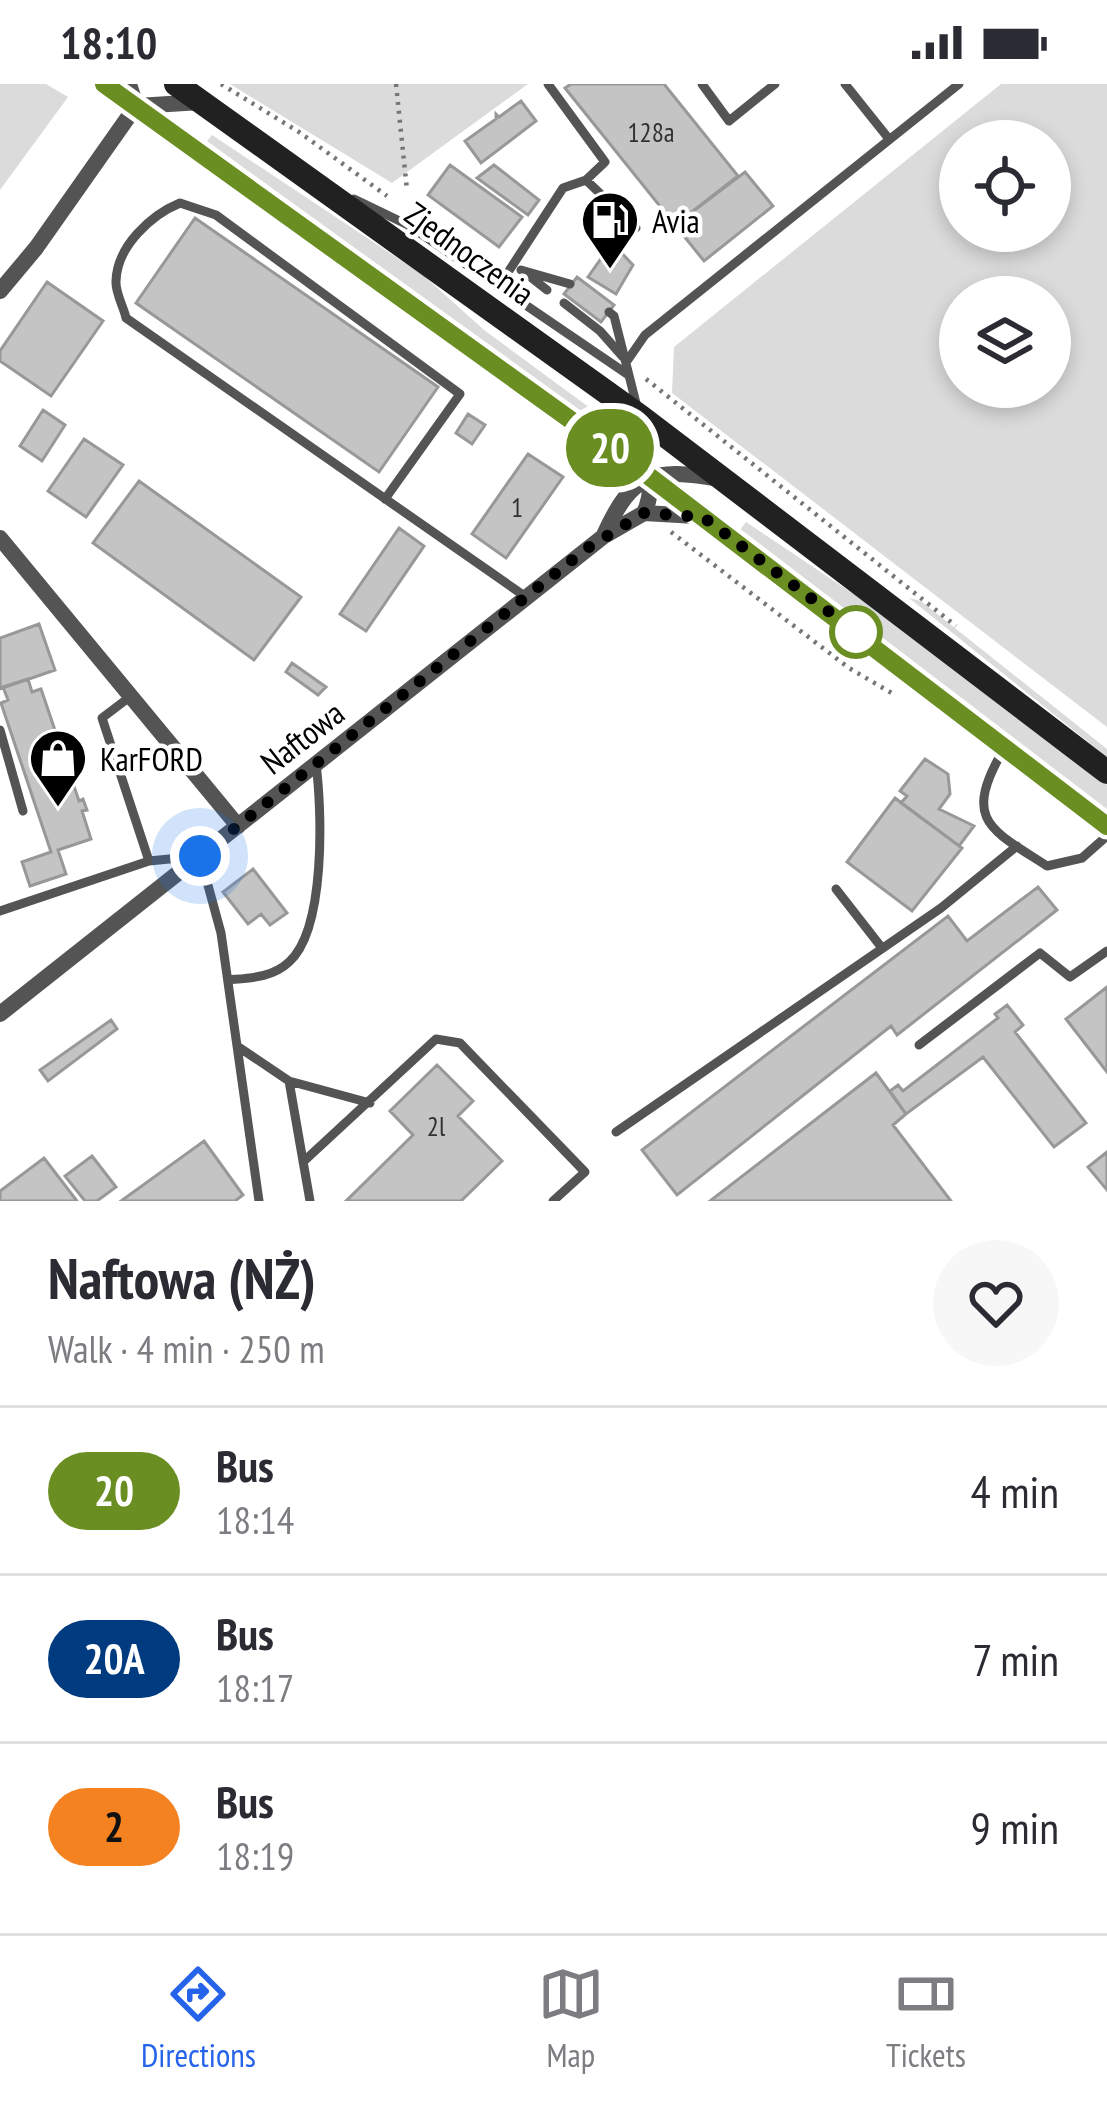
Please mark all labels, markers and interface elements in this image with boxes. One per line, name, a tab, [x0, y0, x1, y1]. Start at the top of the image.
text: 18:10	[60, 13, 157, 71]
house number: 128a	[627, 115, 675, 149]
map controls	[939, 120, 1071, 408]
button: locate	[939, 120, 1071, 252]
fuel station icon: Avia	[579, 189, 641, 271]
street label: Zjednoczenia	[397, 192, 543, 314]
place label: Avia	[652, 199, 700, 242]
button: layers	[939, 276, 1071, 408]
line badge: 20	[556, 409, 664, 487]
text: 20	[590, 420, 630, 475]
house number: 1	[511, 490, 523, 524]
unlabelled marker	[831, 607, 881, 657]
street label: Naftowa	[252, 691, 352, 783]
shop icon: KarFORD	[27, 727, 89, 809]
place label: KarFORD	[100, 737, 203, 780]
your location	[170, 826, 230, 886]
house number: 2l	[427, 1109, 446, 1143]
button: heart	[933, 1240, 1059, 1366]
text: Naftowa (NŻ)	[48, 1241, 316, 1315]
text: Walk · 4 min · 250 m	[48, 1323, 325, 1374]
text: Bus	[216, 1436, 274, 1494]
text: 4 min	[970, 1462, 1059, 1520]
text: 20	[94, 1463, 134, 1518]
text: 18:14	[216, 1494, 294, 1545]
text: Bus	[216, 1604, 274, 1662]
text: 7 min	[972, 1630, 1059, 1688]
text: 20A	[83, 1631, 145, 1686]
text: 18:17	[216, 1662, 294, 1713]
text: Bus	[216, 1772, 274, 1830]
text: 9 min	[970, 1798, 1059, 1856]
text: 2	[104, 1799, 124, 1854]
text: 18:19	[216, 1830, 294, 1881]
tab: Directions	[141, 1961, 256, 2076]
tab: Map	[538, 1961, 604, 2076]
tab: Tickets	[886, 1961, 966, 2076]

